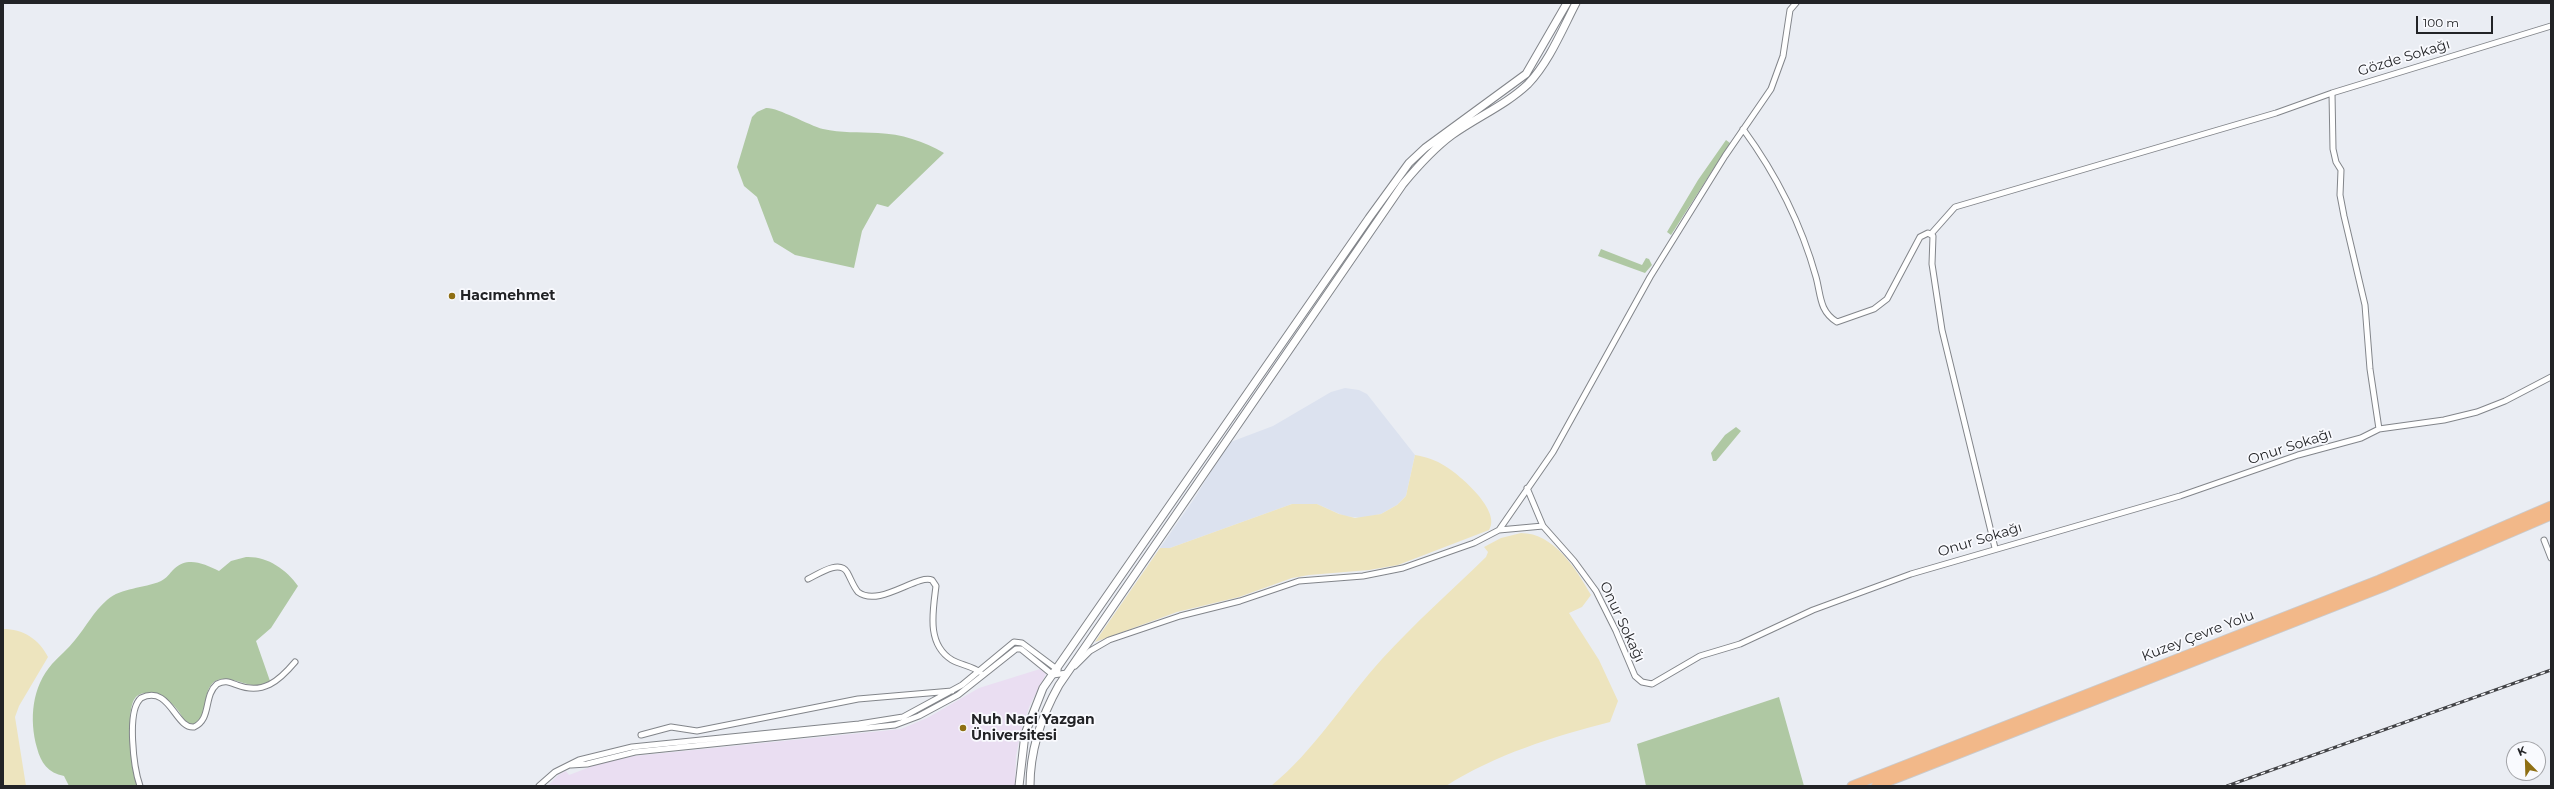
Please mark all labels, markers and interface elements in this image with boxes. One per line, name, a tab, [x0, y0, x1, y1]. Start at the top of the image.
scale bar	[2418, 8, 2495, 34]
text: 100 m	[2423, 15, 2459, 30]
street label: Gözde Sokağı	[2356, 36, 2452, 80]
place label: Hacımehmet	[460, 288, 555, 304]
marker: Hacımehmet	[447, 291, 457, 301]
street label: Onur Sokağı	[2246, 426, 2334, 468]
street label: Onur Sokağı	[1936, 519, 2024, 561]
street label: Onur Sokağı	[1596, 579, 1648, 665]
street label: Kuzey Çevre Yolu	[2140, 607, 2256, 665]
place label: Nuh Naci Yazgan Üniversitesi	[971, 712, 1095, 744]
marker: Nuh Naci Yazgan Üniversitesi	[958, 723, 968, 733]
north arrow	[2506, 741, 2546, 781]
text: K	[2515, 743, 2528, 759]

